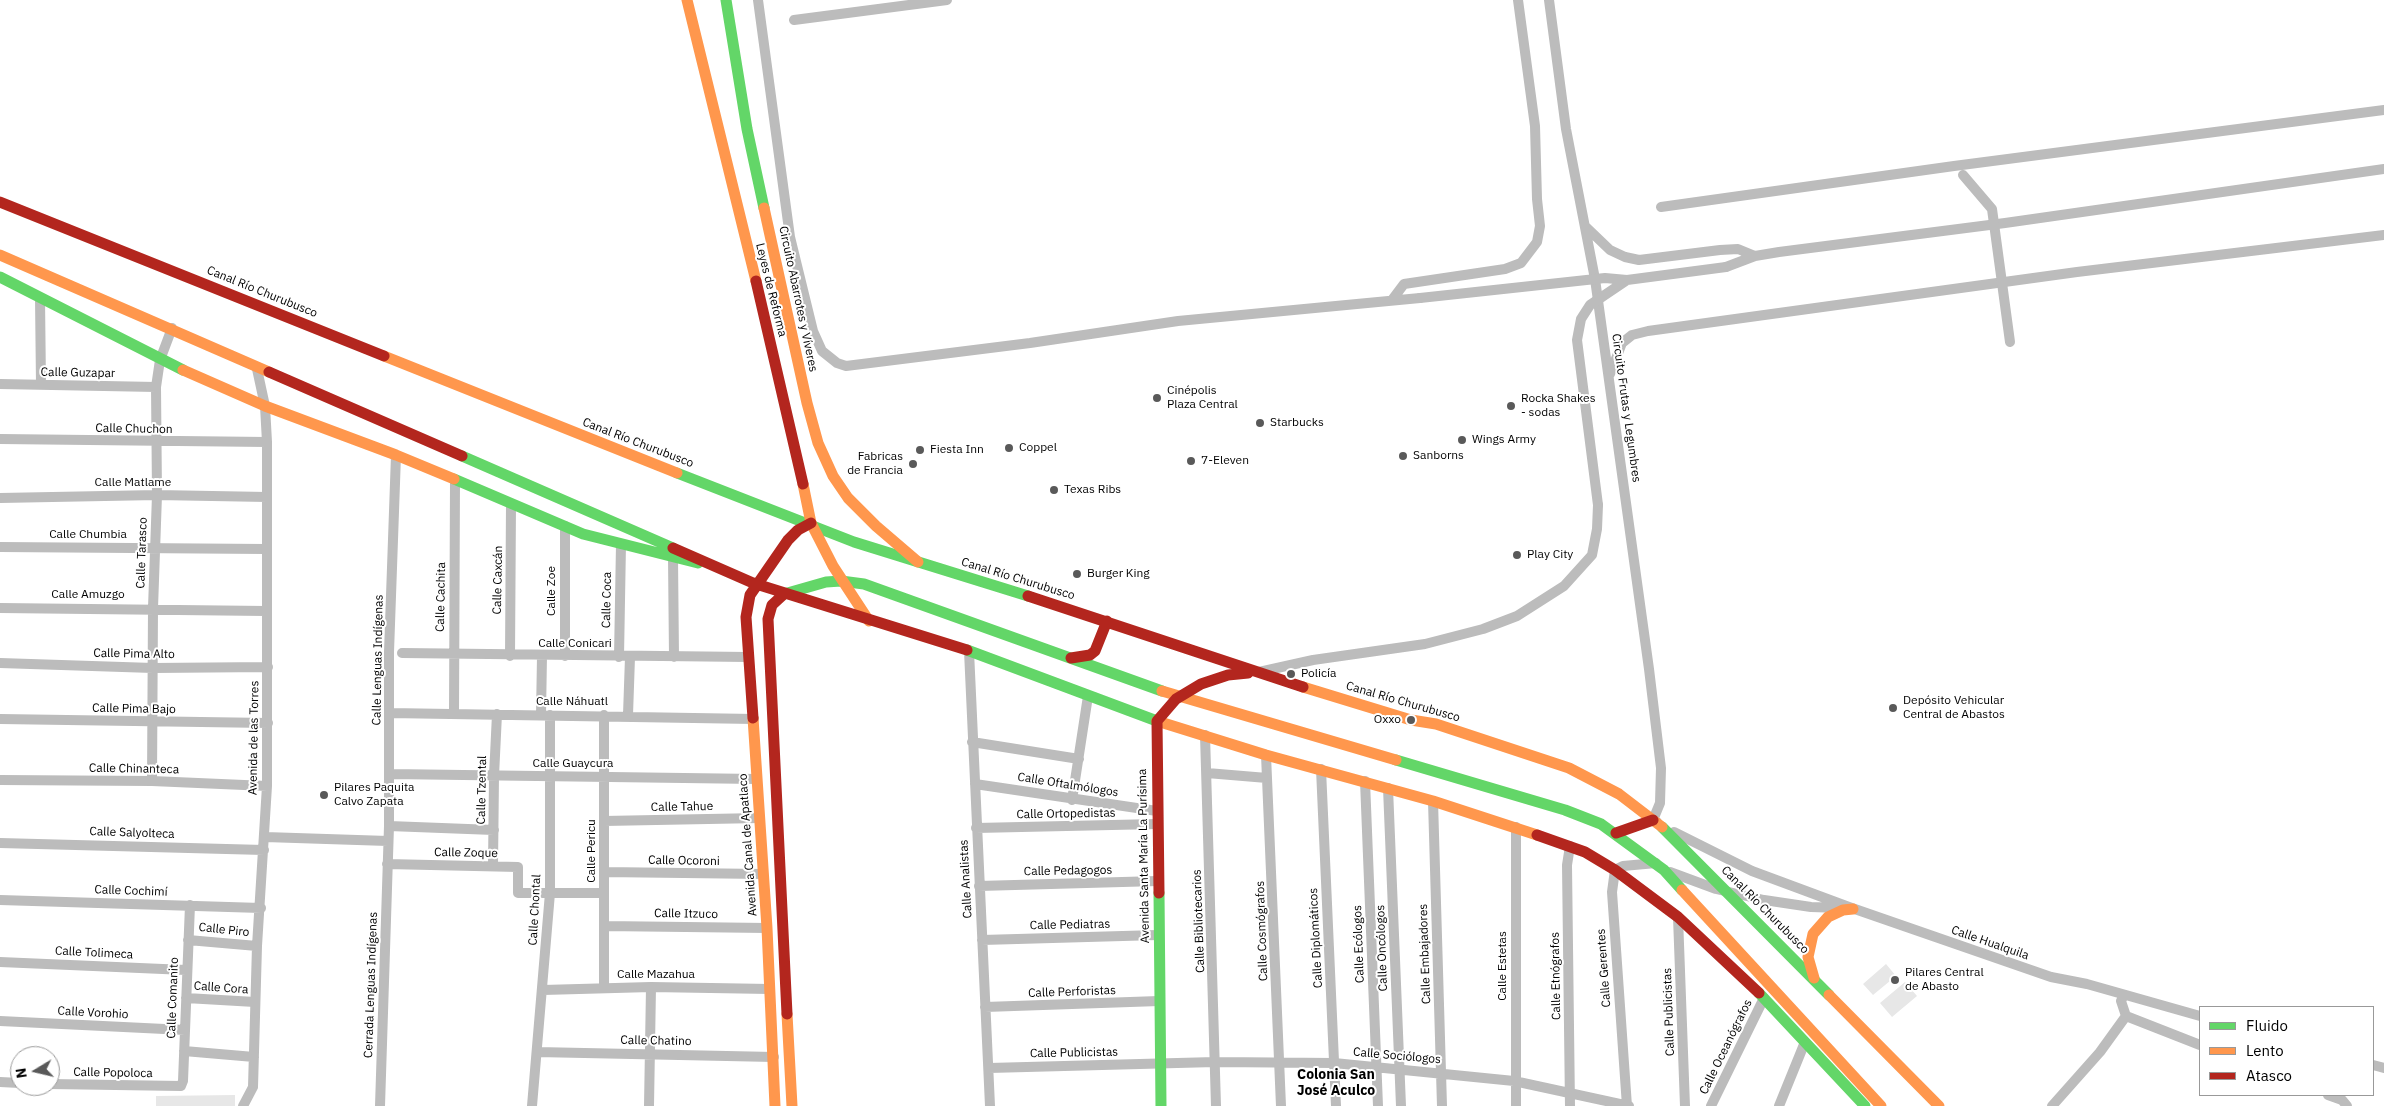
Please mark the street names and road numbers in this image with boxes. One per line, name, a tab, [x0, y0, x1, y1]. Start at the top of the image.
street label: Circuito Abarrotes y Víveres	[776, 225, 820, 373]
street label: Leyes de Reforma	[752, 242, 790, 338]
street label: Canal Río Churubusco	[205, 263, 319, 321]
street label: Circuito Frutas y Legumbres	[1608, 333, 1644, 483]
street label: Calle Guzapar	[41, 365, 115, 381]
street label: Canal Río Churubusco	[580, 415, 696, 471]
street label: Calle Chuchon	[95, 421, 173, 437]
street label: Calle Matlame	[95, 476, 171, 490]
street label: Calle Tarasco	[134, 517, 150, 589]
street label: Calle Chumbia	[49, 528, 127, 542]
street label: Calle Caxcán	[490, 545, 506, 615]
street label: Canal Río Churubusco	[959, 555, 1077, 603]
street label: Calle Cachita	[433, 562, 449, 632]
street label: Calle Zoe	[545, 566, 559, 616]
street label: Calle Coca	[599, 572, 615, 628]
street label: Calle Amuzgo	[51, 588, 125, 602]
street label: Calle Lenguas Indígenas	[370, 595, 386, 725]
street label: Calle Conicari	[538, 637, 612, 651]
street label: Calle Pima Alto	[93, 646, 175, 662]
street label: Canal Río Churubusco	[1344, 679, 1462, 725]
street label: Avenida de las Torres	[246, 681, 262, 795]
street label: Calle Náhuatl	[536, 695, 608, 709]
street label: Calle Pima Bajo	[92, 701, 176, 717]
street label: Calle Tzental	[474, 756, 490, 824]
street label: Calle Guaycura	[533, 757, 613, 771]
street label: Calle Chinanteca	[89, 761, 179, 777]
street label: Avenida Santa María La Purísima	[1135, 769, 1153, 943]
street label: Calle Oftalmólogos	[1016, 770, 1120, 800]
street label: Avenida Canal de Apatlaco	[736, 773, 760, 917]
street label: Calle Tahue	[651, 799, 713, 815]
street label: Calle Ortopedistas	[1016, 806, 1116, 822]
street label: Calle Pericu	[585, 819, 599, 883]
street label: Calle Salyolteca	[89, 824, 175, 842]
street label: Calle Analistas	[957, 839, 975, 919]
street label: Calle Zoque	[434, 845, 498, 861]
street label: Calle Ocoroni	[648, 853, 720, 869]
street label: Calle Pedagogos	[1024, 863, 1112, 879]
street label: Canal Río Churubusco	[1718, 863, 1812, 957]
street label: Calle Bibliotecarios	[1190, 869, 1208, 973]
street label: Calle Chontal	[526, 874, 544, 946]
street label: Calle Cosmógrafos	[1253, 881, 1271, 981]
street label: Calle Cochimí	[94, 883, 168, 899]
street label: Calle Diplomáticos	[1306, 888, 1326, 988]
street label: Calle Oncólogos	[1373, 904, 1391, 992]
street label: Calle Embajadores	[1416, 904, 1434, 1004]
street label: Calle Ecólogos	[1350, 905, 1368, 983]
street label: Calle Itzuco	[654, 906, 718, 922]
street label: Cerrada Lenguas Indígenas	[361, 912, 381, 1058]
street label: Calle Pediatras	[1030, 917, 1110, 933]
street label: Calle Piro	[198, 920, 250, 940]
street label: Calle Hualquila	[1949, 923, 2031, 963]
street label: Calle Gerentes	[1594, 928, 1614, 1008]
street label: Calle Estetas	[1496, 931, 1510, 1001]
street label: Calle Etnógrafos	[1548, 932, 1564, 1020]
street label: Calle Tolimeca	[55, 944, 133, 962]
street label: Calle Comanito	[164, 957, 182, 1039]
street label: Calle Mazahua	[617, 968, 695, 982]
street label: Calle Publicistas	[1660, 968, 1678, 1056]
street label: Calle Cora	[193, 979, 249, 997]
street label: Calle Perforistas	[1028, 983, 1116, 1001]
street label: Calle Oceanógrafos	[1697, 997, 1755, 1097]
street label: Calle Vorohio	[57, 1004, 129, 1022]
street label: Calle Chatino	[620, 1033, 692, 1049]
street label: Calle Publicistas	[1030, 1045, 1118, 1061]
street label: Calle Sociólogos	[1353, 1045, 1441, 1067]
street label: Calle Popoloca	[73, 1065, 153, 1081]

